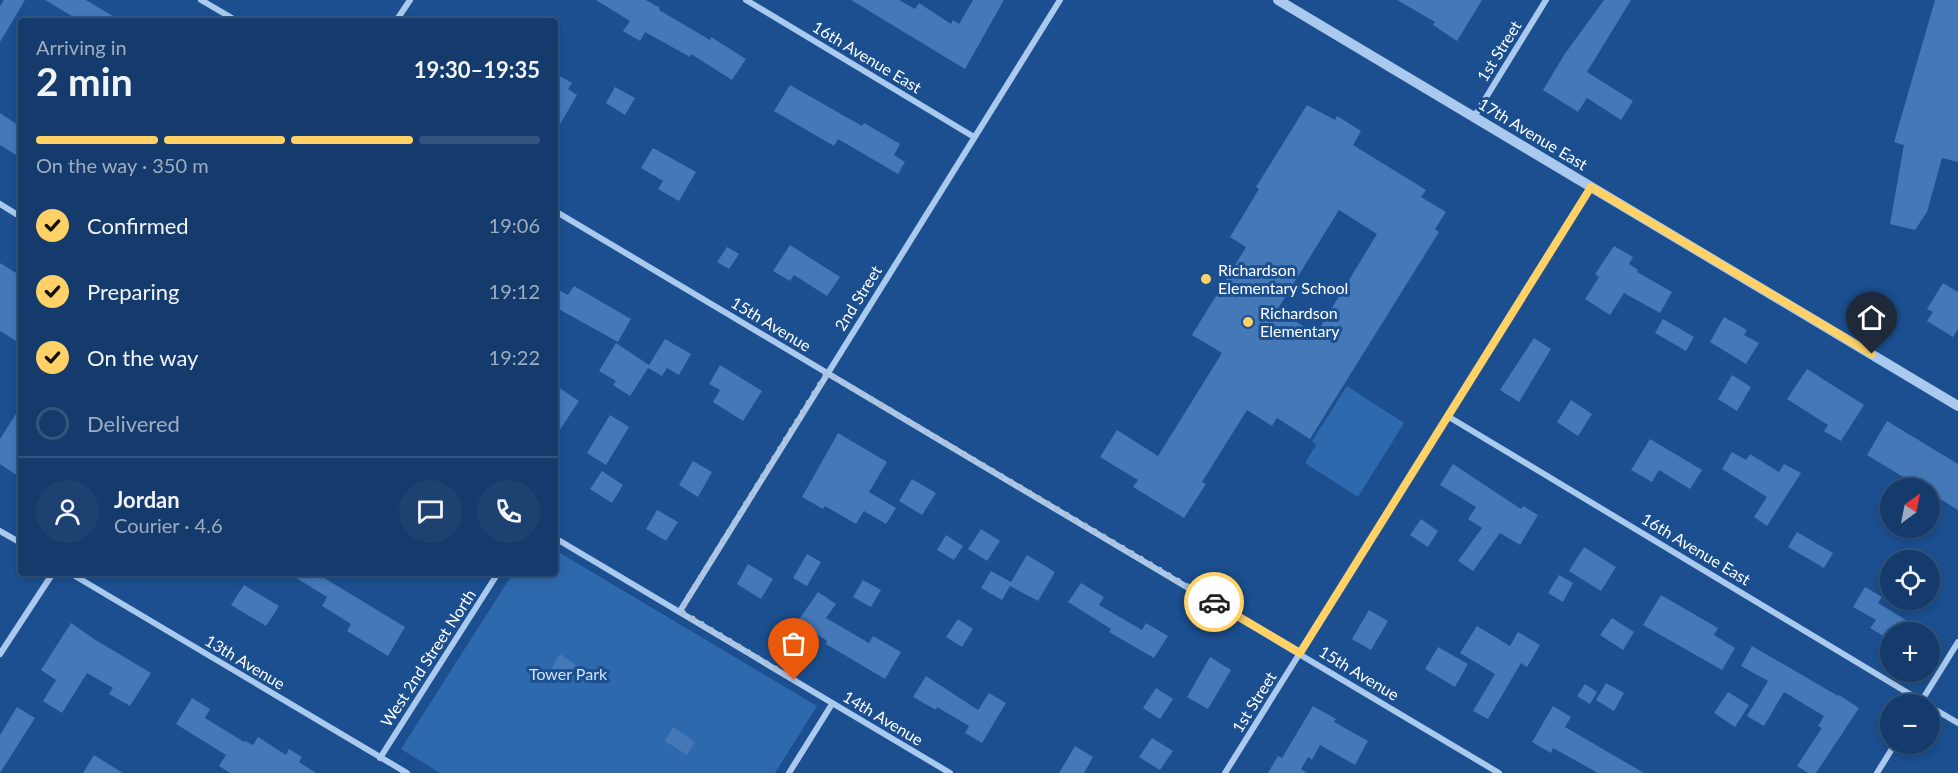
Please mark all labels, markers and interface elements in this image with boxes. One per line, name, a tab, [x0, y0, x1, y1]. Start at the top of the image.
street label: 16th Avenue East	[809, 17, 925, 97]
street label: 1st Street	[1472, 17, 1525, 85]
text: Arriving in	[36, 35, 127, 59]
text: 19:30–19:35	[414, 56, 540, 83]
text: 2 min	[36, 58, 133, 104]
street label: 17th Avenue East	[1475, 94, 1591, 174]
text: On the way · 350 m	[36, 153, 209, 177]
icon: check	[36, 209, 69, 242]
text: Confirmed	[87, 212, 189, 239]
text: 19:06	[489, 213, 540, 237]
place label: Richardson Elementary School	[1218, 260, 1348, 297]
street label: 2nd Street	[830, 261, 885, 334]
marker: Richardson Elementary School	[1199, 272, 1213, 286]
icon: check	[36, 275, 69, 308]
text: Preparing	[87, 278, 179, 305]
text: 19:12	[489, 279, 540, 303]
street label: 15th Avenue	[728, 292, 815, 355]
pin	[1846, 292, 1897, 354]
icon: home	[1855, 301, 1888, 334]
place label: Richardson Elementary	[1260, 303, 1340, 340]
marker: Richardson Elementary	[1241, 315, 1255, 329]
icon: check	[36, 341, 69, 374]
text: On the way	[87, 344, 198, 371]
text: 19:22	[489, 345, 540, 369]
text: Delivered	[87, 410, 180, 437]
north arrow	[1880, 478, 1940, 538]
map controls	[1880, 478, 1940, 754]
button: person	[36, 480, 99, 543]
button: chat	[399, 480, 462, 543]
button: phone	[477, 480, 540, 543]
text: Jordan	[114, 486, 180, 513]
street label: 16th Avenue East	[1638, 509, 1754, 589]
text: Courier · 4.6	[114, 513, 223, 537]
button: locate	[1880, 550, 1940, 610]
courier	[1184, 572, 1244, 632]
street label: West 2nd Street North	[376, 586, 479, 730]
icon: car	[1198, 586, 1231, 619]
pin	[768, 618, 819, 680]
button: +	[1880, 622, 1940, 682]
icon: bag	[777, 627, 810, 660]
street label: 13th Avenue	[202, 630, 289, 693]
street label: 15th Avenue	[1316, 641, 1403, 704]
park label: Tower Park	[529, 664, 608, 683]
street label: 1st Street	[1227, 668, 1280, 736]
street label: 14th Avenue	[840, 686, 927, 749]
button: −	[1880, 694, 1940, 754]

